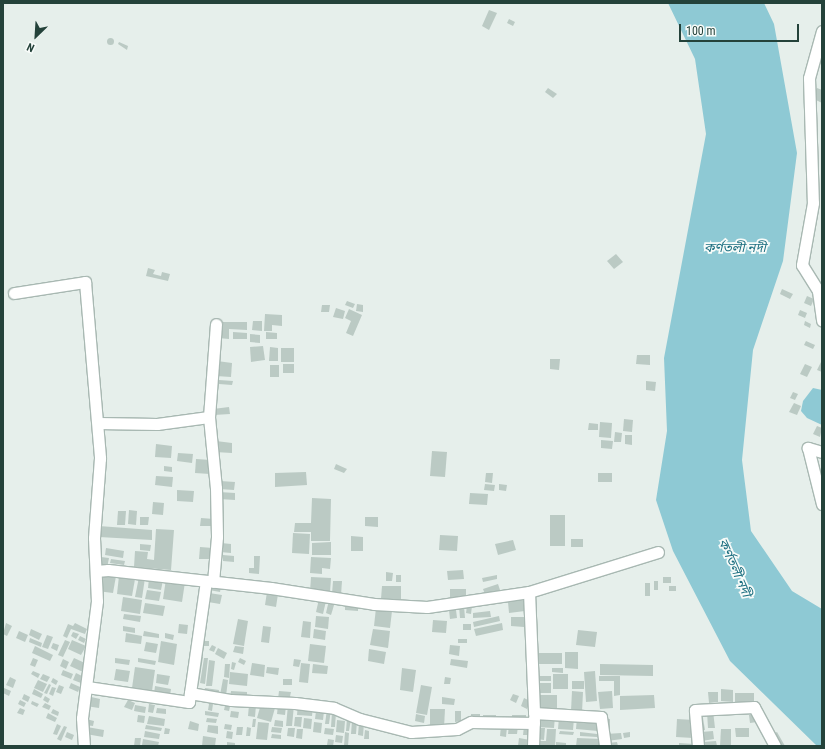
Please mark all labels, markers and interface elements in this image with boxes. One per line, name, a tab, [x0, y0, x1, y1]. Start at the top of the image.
north arrow	[16, 16, 56, 56]
scale bar	[681, 16, 801, 42]
text: 100 m	[686, 24, 716, 38]
text: N	[25, 40, 37, 55]
water label: কর্ণতলী নদী	[704, 240, 766, 256]
water label: কর্ণতলী নদী	[714, 536, 754, 600]

